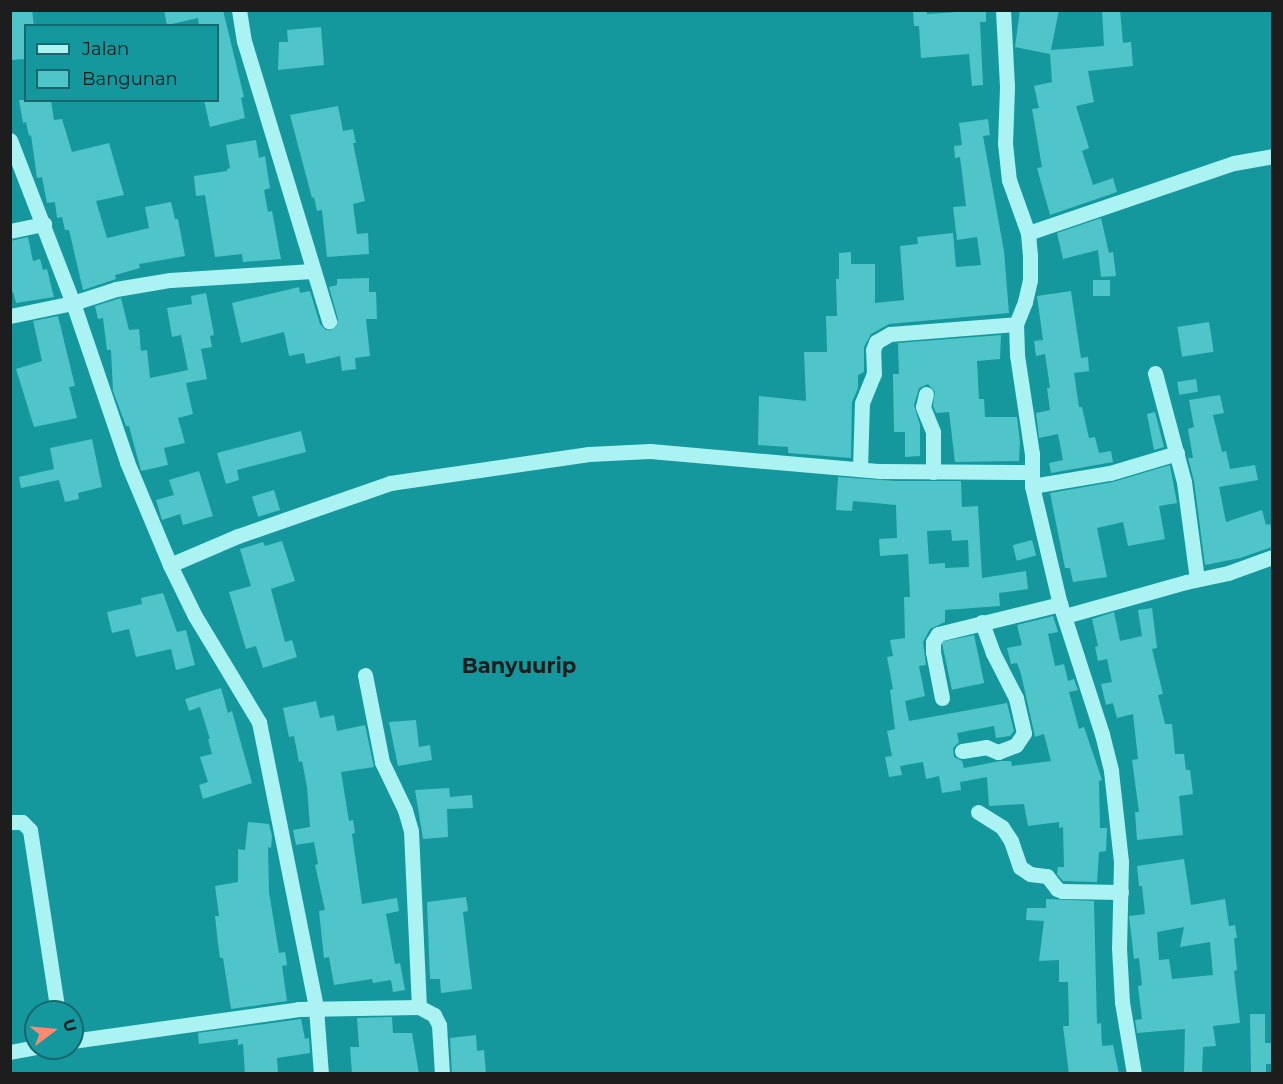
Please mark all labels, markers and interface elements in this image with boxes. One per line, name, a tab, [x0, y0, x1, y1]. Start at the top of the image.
legend	[24, 24, 219, 102]
text: Jalan	[82, 38, 129, 60]
text: Bangunan	[82, 68, 178, 90]
district label: Banyuurip	[462, 653, 576, 679]
north arrow	[24, 1000, 84, 1060]
text: U	[59, 1017, 81, 1034]

